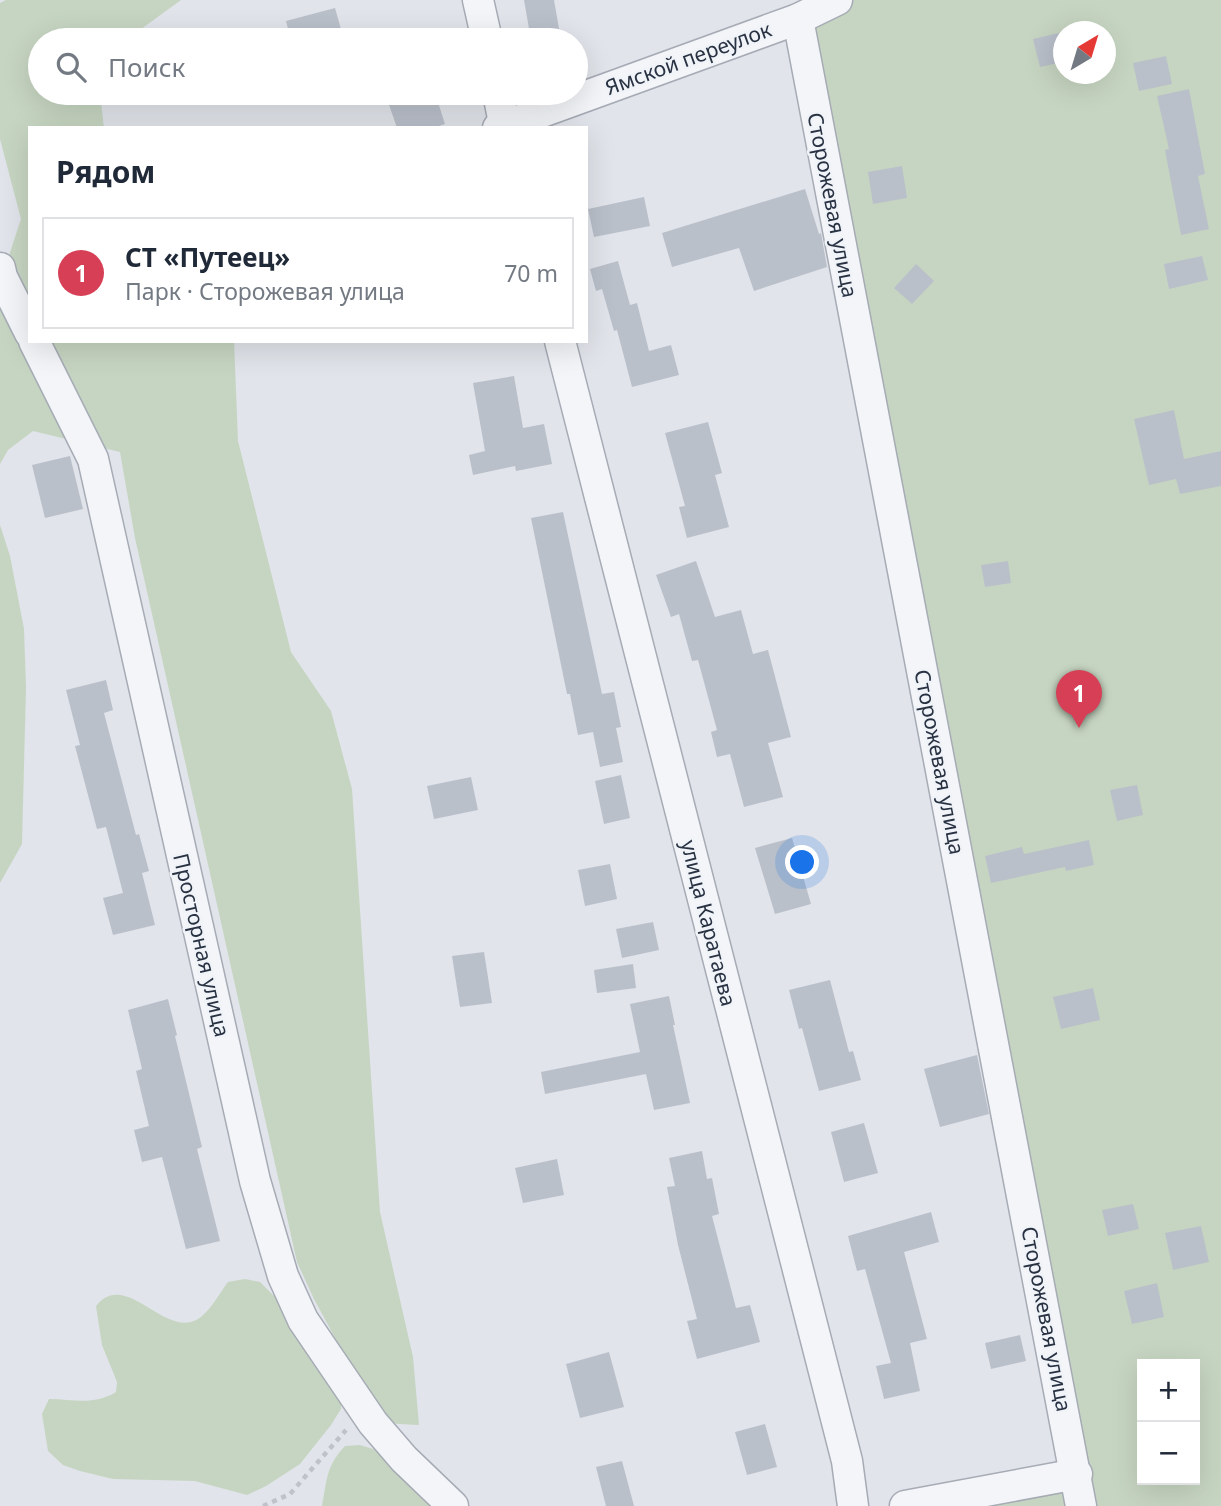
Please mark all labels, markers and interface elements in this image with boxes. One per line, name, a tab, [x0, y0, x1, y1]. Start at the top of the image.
street label: Ямской переулок	[601, 15, 775, 101]
north arrow	[1053, 21, 1116, 84]
search box	[28, 28, 588, 105]
icon: search	[52, 48, 90, 86]
text: Поиск	[108, 49, 185, 85]
street label: Сторожевая улица	[801, 110, 865, 300]
text: Рядом	[56, 151, 155, 192]
text: СТ «Путеец»	[125, 239, 290, 275]
text: 1	[74, 257, 88, 289]
text: 70 m	[504, 257, 558, 289]
text: Парк · Сторожевая улица	[125, 275, 405, 307]
street label: Сторожевая улица	[908, 667, 972, 857]
pin: 1	[1056, 670, 1102, 728]
street label: улица Каратаева	[675, 837, 743, 1009]
your location	[785, 845, 819, 879]
street label: Просторная улица	[167, 851, 237, 1039]
street label: Сторожевая улица	[1015, 1224, 1079, 1414]
map controls	[1137, 1359, 1200, 1485]
button: +	[1137, 1359, 1200, 1422]
button: −	[1137, 1422, 1200, 1485]

